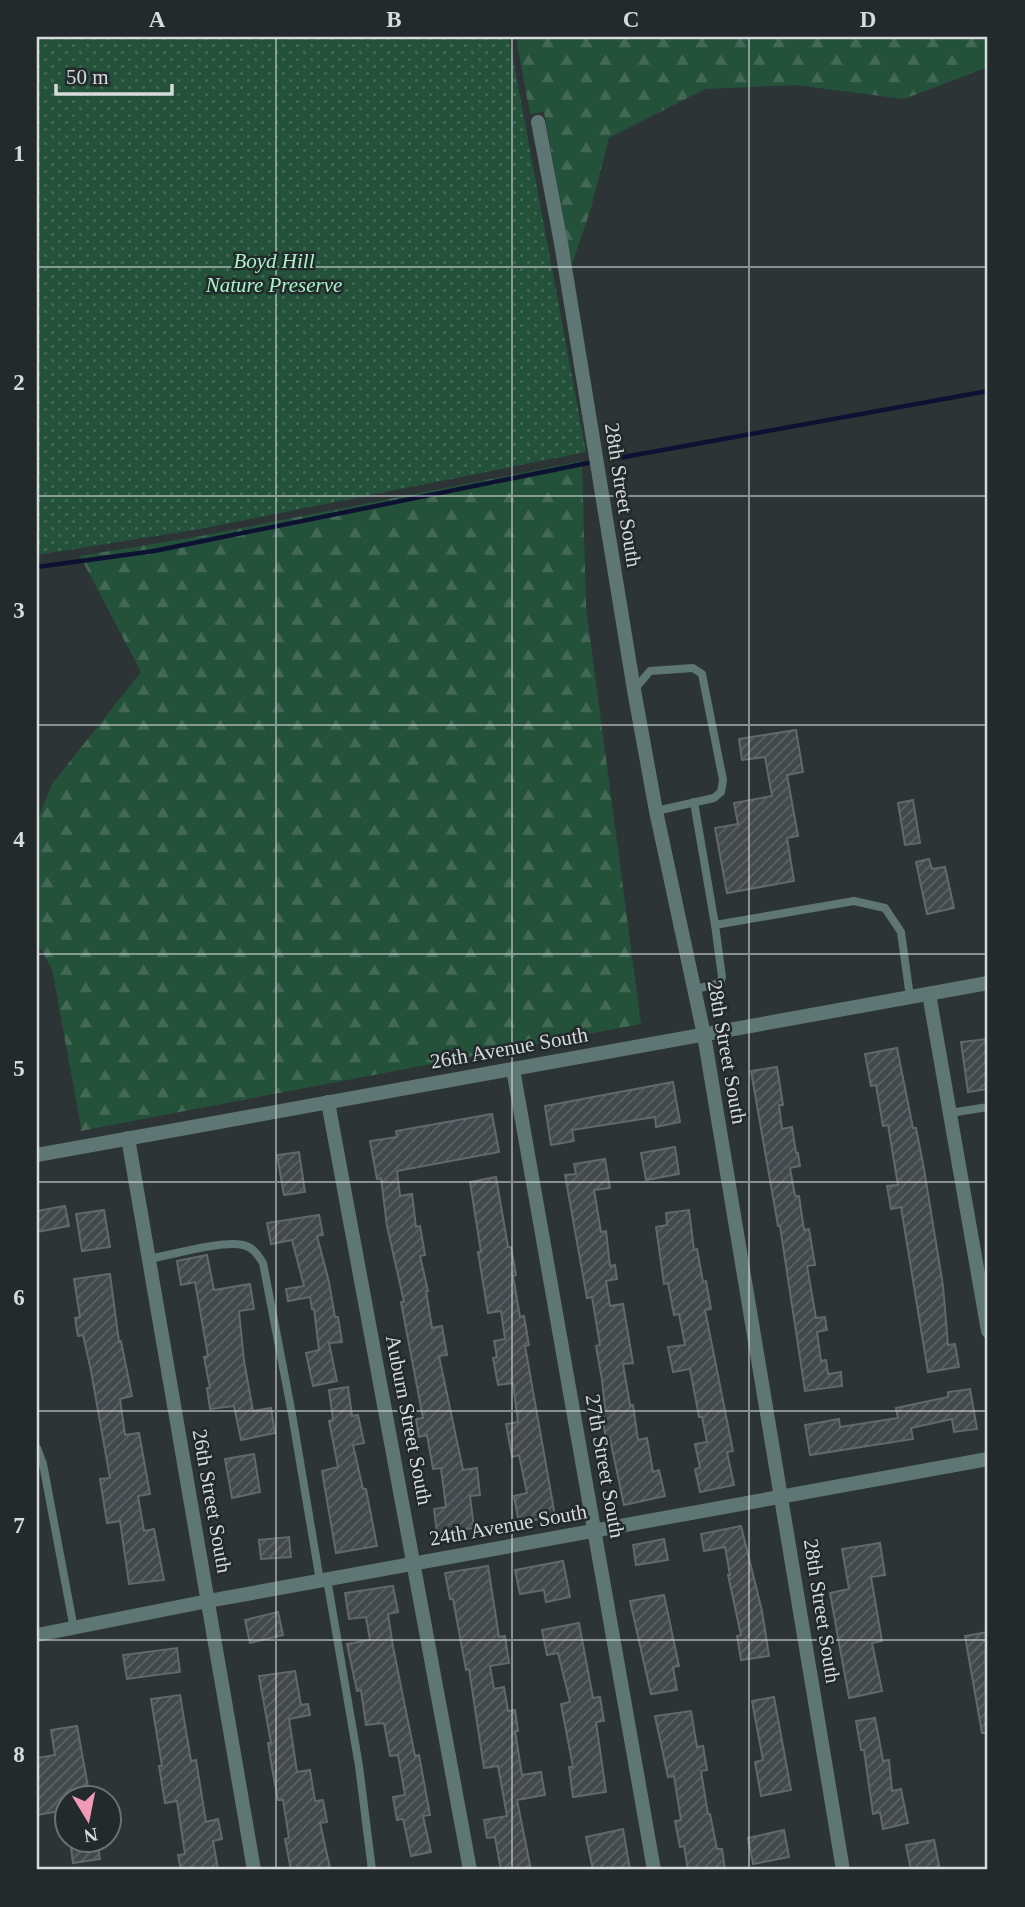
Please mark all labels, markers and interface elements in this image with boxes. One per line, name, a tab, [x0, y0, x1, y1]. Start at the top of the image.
text: A	[149, 7, 166, 32]
text: B	[386, 7, 402, 32]
text: C	[623, 7, 639, 32]
text: D	[860, 7, 876, 32]
scale bar	[56, 52, 172, 96]
text: 50 m	[66, 65, 109, 89]
text: 1	[13, 141, 25, 166]
park label: Boyd Hill Nature Preserve	[205, 249, 342, 297]
text: 2	[13, 370, 25, 395]
street label: 28th Street South	[600, 421, 646, 569]
text: 3	[13, 598, 25, 623]
text: 4	[13, 827, 25, 852]
street label: 28th Street South	[703, 978, 752, 1126]
street label: 26th Avenue South	[428, 1022, 590, 1074]
text: 5	[13, 1056, 25, 1081]
text: 6	[13, 1285, 25, 1310]
street label: Auburn Street South	[381, 1333, 437, 1508]
street label: 27th Street South	[581, 1392, 630, 1540]
street label: 26th Street South	[188, 1427, 237, 1575]
street label: 24th Avenue South	[427, 1499, 589, 1551]
text: 7	[13, 1513, 25, 1538]
street label: 28th Street South	[799, 1537, 845, 1685]
text: 8	[13, 1742, 25, 1767]
north arrow	[52, 1784, 122, 1854]
text: N	[82, 1824, 99, 1847]

